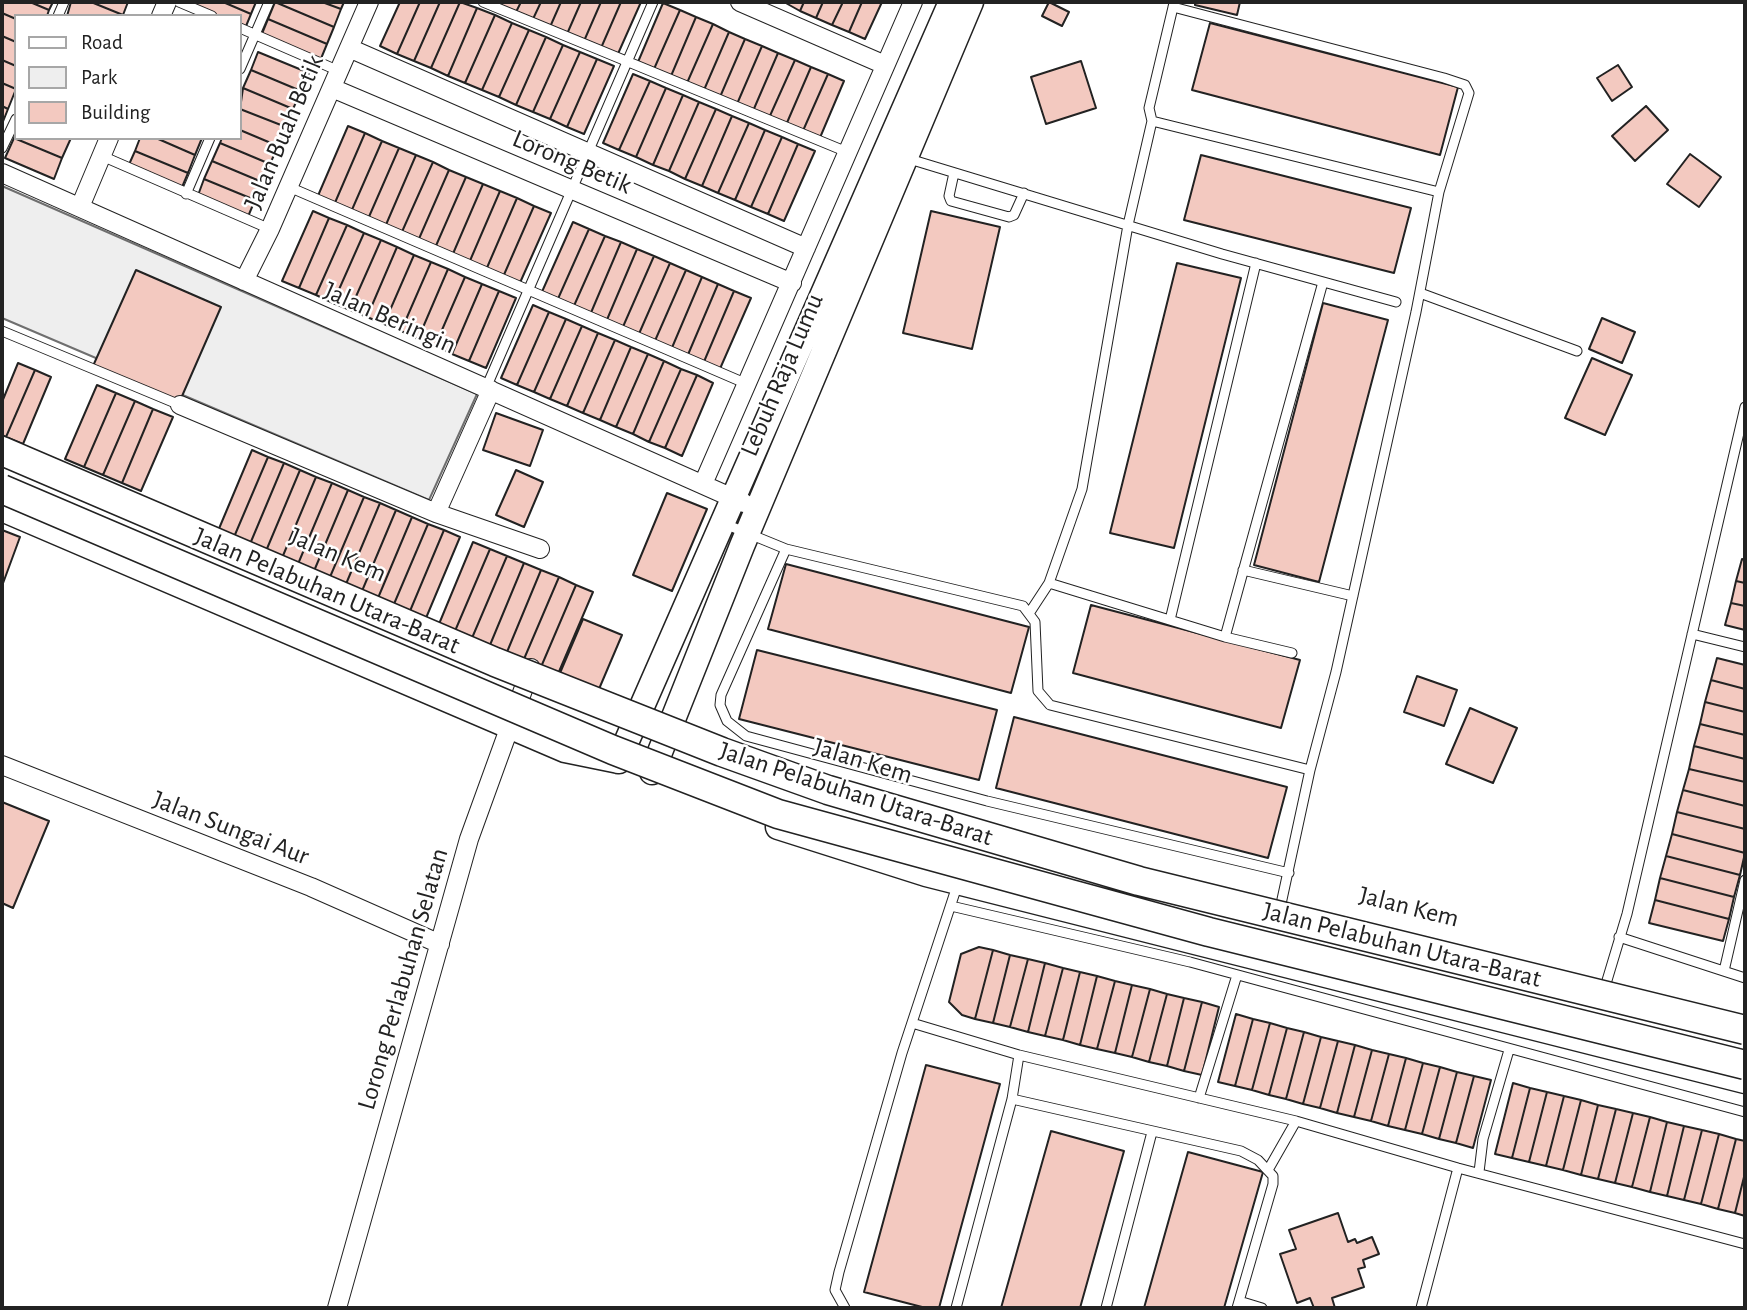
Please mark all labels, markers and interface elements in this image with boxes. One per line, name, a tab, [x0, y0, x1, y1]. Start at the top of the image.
legend	[14, 14, 242, 140]
text: Road	[81, 32, 123, 53]
street label: Jalan Buah Betik	[237, 50, 331, 214]
text: Park	[81, 67, 117, 88]
text: Building	[81, 102, 150, 123]
street label: Lorong Betik	[508, 123, 636, 201]
street label: Jalan Beringin	[319, 275, 461, 361]
street label: Lebuh Raja Lumu	[734, 289, 830, 461]
street label: Jalan Pelabuhan Utara-Barat	[189, 521, 465, 661]
street label: Jalan Kem	[285, 521, 391, 589]
street label: Jalan Kem	[810, 731, 916, 791]
street label: Jalan Pelabuhan Utara-Barat	[715, 735, 997, 853]
street label: Jalan Sungai Aur	[148, 784, 314, 872]
street label: Lorong Perlabuhan Selatan	[351, 845, 455, 1113]
street label: Jalan Kem	[1356, 880, 1462, 934]
street label: Jalan Pelabuhan Utara-Barat	[1260, 895, 1544, 995]

